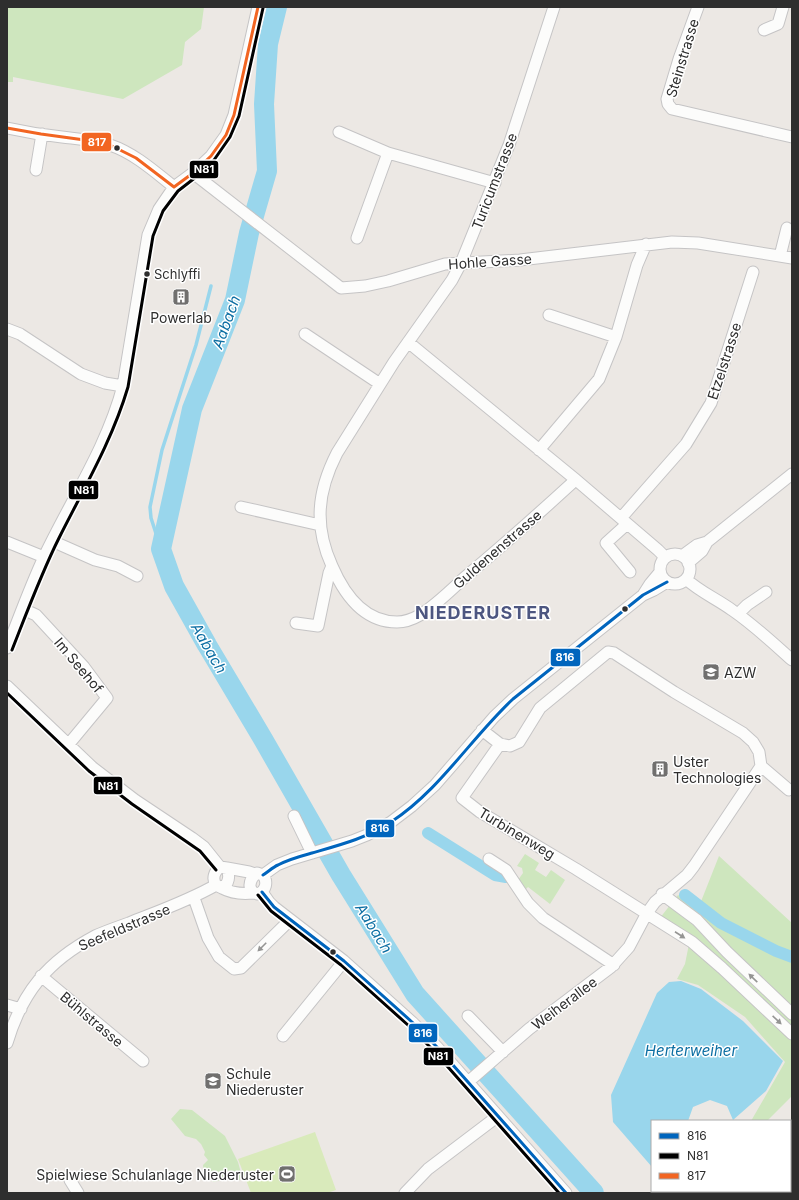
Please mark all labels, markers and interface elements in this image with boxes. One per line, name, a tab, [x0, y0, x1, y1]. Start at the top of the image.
street label: Steinstrasse	[662, 17, 702, 99]
street label: Turicumstrasse	[468, 130, 520, 232]
line badge: 817	[81, 132, 112, 152]
text: 817	[88, 135, 106, 149]
unlabelled marker	[112, 143, 122, 153]
line badge: N81	[189, 160, 219, 179]
text: N81	[194, 162, 214, 176]
street label: Hohle Gasse	[448, 250, 532, 272]
place label: Schlyffi	[154, 266, 200, 282]
marker: Schlyffi	[142, 269, 152, 279]
building icon: Powerlab	[171, 287, 191, 307]
water label: Aabach	[207, 293, 244, 352]
place label: Powerlab	[150, 309, 212, 326]
street label: Etzelstrasse	[704, 320, 744, 402]
line badge: N81	[68, 480, 99, 500]
text: N81	[74, 483, 94, 497]
street label: Guldenenstrasse	[449, 506, 545, 592]
district label: NIEDERUSTER	[415, 602, 551, 623]
unlabelled marker	[620, 604, 630, 614]
water label: Aabach	[186, 618, 231, 677]
street label: Im Seehof	[51, 634, 107, 696]
line badge: 816	[550, 648, 581, 667]
text: 816	[555, 650, 575, 664]
school or university icon: AZW	[701, 662, 721, 682]
place label: AZW	[724, 664, 756, 681]
place label: Uster Technologies	[673, 753, 761, 786]
building icon: Uster Technologies	[650, 759, 670, 779]
line badge: N81	[93, 776, 123, 795]
text: N81	[98, 779, 118, 793]
street label: Turbinenweg	[476, 803, 558, 863]
line badge: 816	[365, 819, 395, 838]
text: 816	[370, 821, 390, 835]
water label: Aabach	[351, 899, 397, 957]
street label: Seefeldstrasse	[75, 900, 173, 954]
one-way arrow	[674, 931, 686, 938]
one-way arrow	[257, 942, 267, 952]
unlabelled marker	[328, 947, 338, 957]
street label: Weiherallee	[528, 973, 600, 1033]
one-way arrow	[748, 973, 758, 983]
street label: Bühlstrasse	[57, 988, 127, 1050]
one-way arrow	[772, 1016, 782, 1025]
line badge: 816	[408, 1023, 438, 1043]
text: 816	[413, 1026, 433, 1040]
water label: Herterweiher	[645, 1041, 737, 1060]
line badge: N81	[423, 1047, 454, 1066]
text: N81	[428, 1049, 448, 1063]
place label: Schule Niederuster	[226, 1065, 304, 1098]
school or university icon: Schule Niederuster	[203, 1071, 223, 1091]
legend	[651, 1120, 791, 1192]
text: 816	[687, 1128, 707, 1143]
text: N81	[687, 1148, 708, 1163]
sports icon: Spielwiese Schulanlage Niederuster	[277, 1164, 297, 1184]
place label: Spielwiese Schulanlage Niederuster	[36, 1166, 274, 1183]
text: 817	[687, 1168, 706, 1183]

